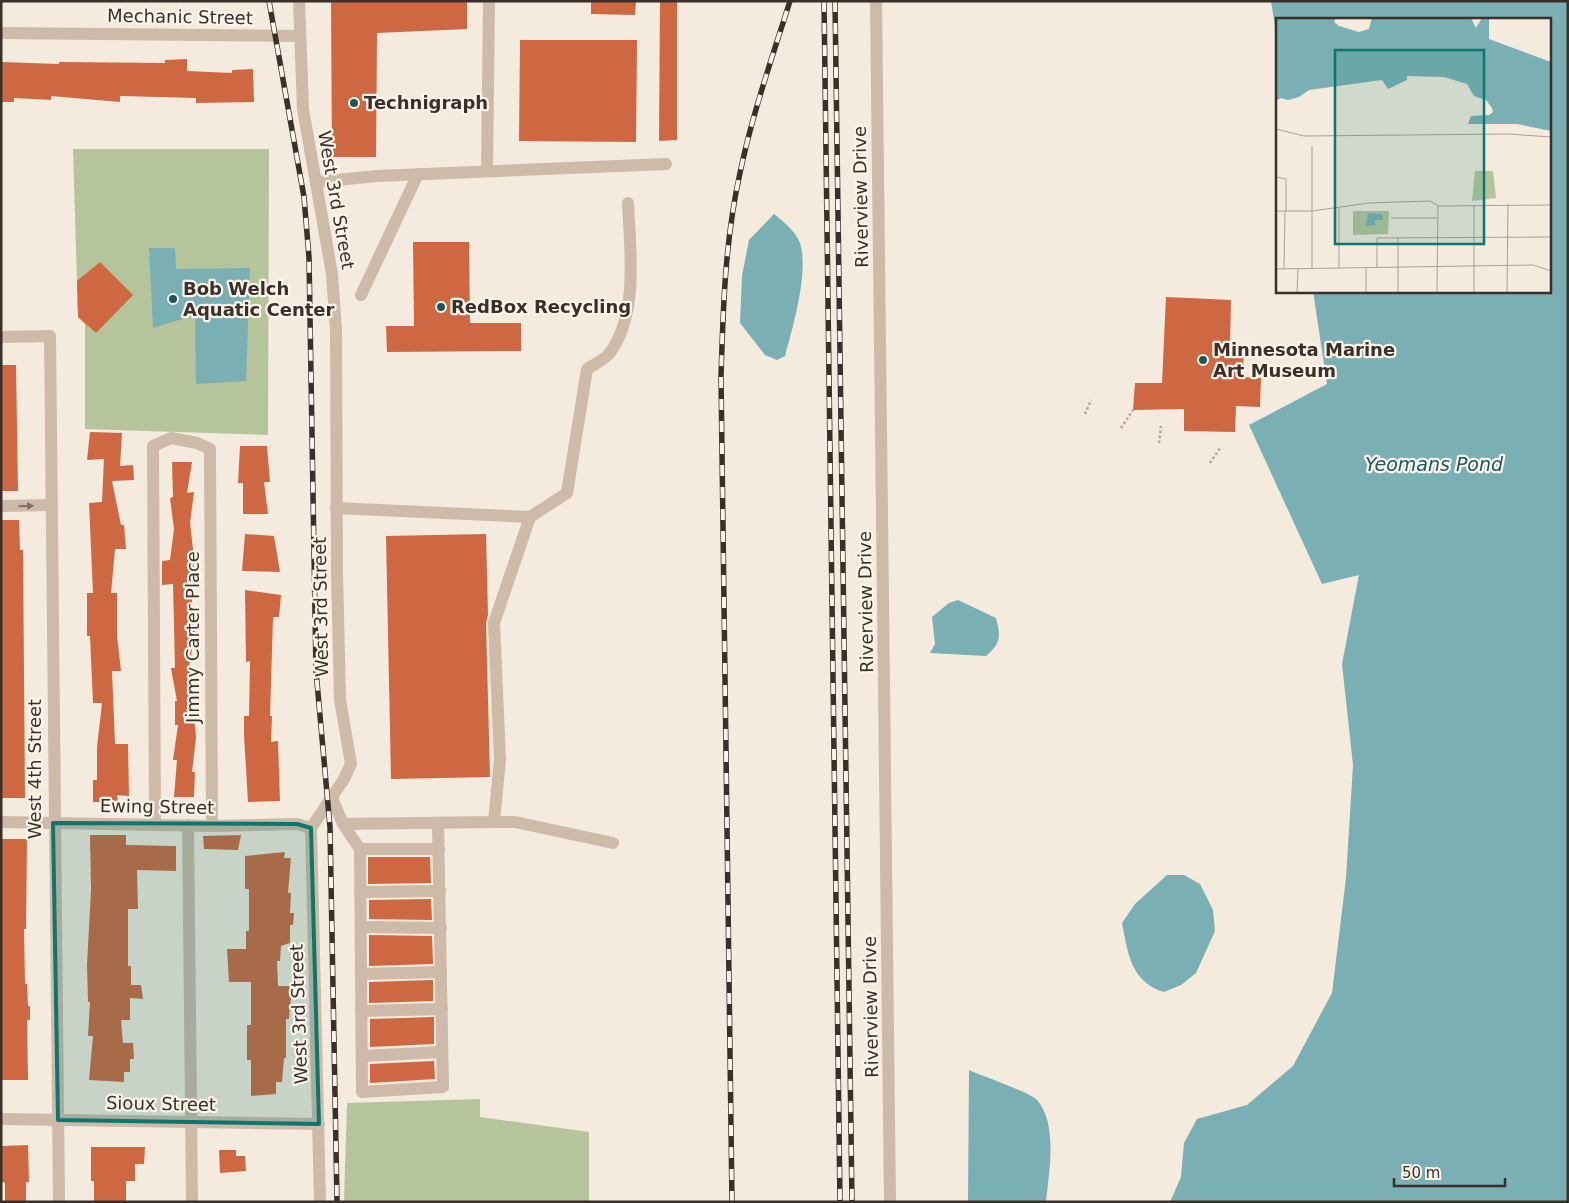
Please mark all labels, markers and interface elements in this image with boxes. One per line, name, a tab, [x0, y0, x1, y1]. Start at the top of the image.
street label: Mechanic Street	[107, 5, 253, 28]
inset map	[1276, 18, 1552, 292]
place label: Technigraph	[364, 92, 488, 113]
marker: Technigraph	[348, 97, 360, 109]
street label: Riverview Drive	[849, 126, 872, 268]
street label: West 3rd Street	[314, 129, 359, 271]
place label: Bob Welch Aquatic Center	[183, 278, 335, 320]
marker: Bob Welch Aquatic Center	[167, 293, 179, 305]
place label: RedBox Recycling	[451, 296, 631, 317]
marker: RedBox Recycling	[435, 301, 447, 313]
place label: Minnesota Marine Art Museum	[1213, 339, 1395, 381]
marker: Minnesota Marine Art Museum	[1197, 354, 1209, 366]
water label: Yeomans Pond	[1365, 453, 1504, 475]
one-way arrow	[18, 502, 34, 510]
street label: Riverview Drive	[854, 531, 877, 673]
street label: West 3rd Street	[309, 537, 332, 677]
street label: Jimmy Carter Place	[182, 551, 203, 724]
street label: West 4th Street	[24, 699, 45, 839]
street label: Ewing Street	[100, 795, 214, 818]
street label: Riverview Drive	[859, 936, 882, 1078]
street label: West 3rd Street	[286, 944, 311, 1085]
street label: Sioux Street	[106, 1092, 216, 1115]
scale bar	[1394, 1156, 1505, 1188]
text: 50 m	[1402, 1164, 1440, 1182]

